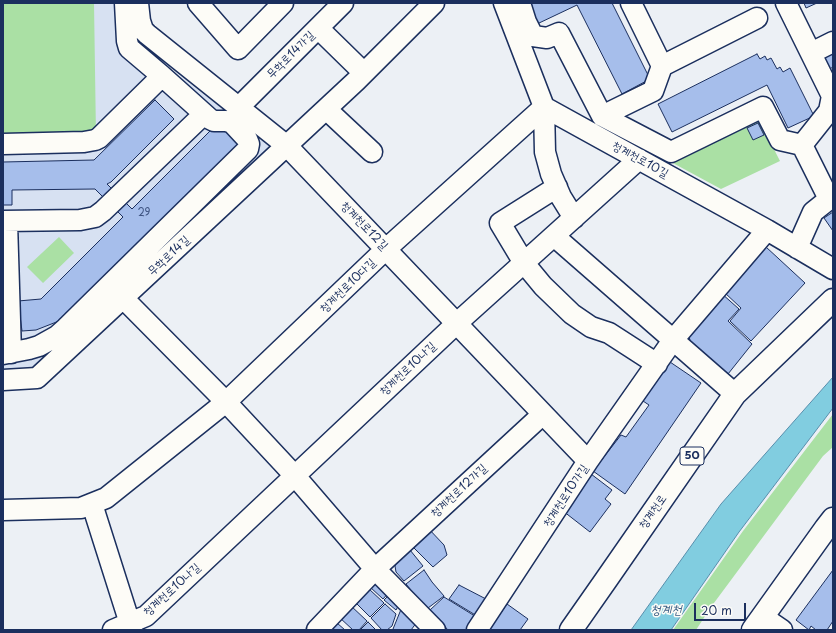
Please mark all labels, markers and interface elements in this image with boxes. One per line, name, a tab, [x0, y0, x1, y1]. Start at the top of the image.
street label: 무학로14가길	[264, 28, 318, 82]
street label: 청계천로10길	[609, 139, 671, 181]
street label: 청계천로12길	[337, 199, 391, 253]
house number: 29	[138, 207, 150, 219]
street label: 무학로14길	[145, 233, 193, 279]
street label: 청계천로10다길	[317, 256, 379, 316]
street label: 청계천로10나길	[377, 339, 439, 399]
road number: 50	[680, 447, 704, 465]
street label: 청계천로12가길	[428, 461, 490, 521]
street label: 청계천로10가길	[540, 462, 592, 530]
street label: 청계천로	[636, 492, 670, 532]
street label: 청계천로10나길	[140, 561, 204, 619]
scale bar	[696, 595, 748, 621]
text: 20 m	[701, 601, 732, 619]
water label: 청계천	[650, 602, 682, 618]

